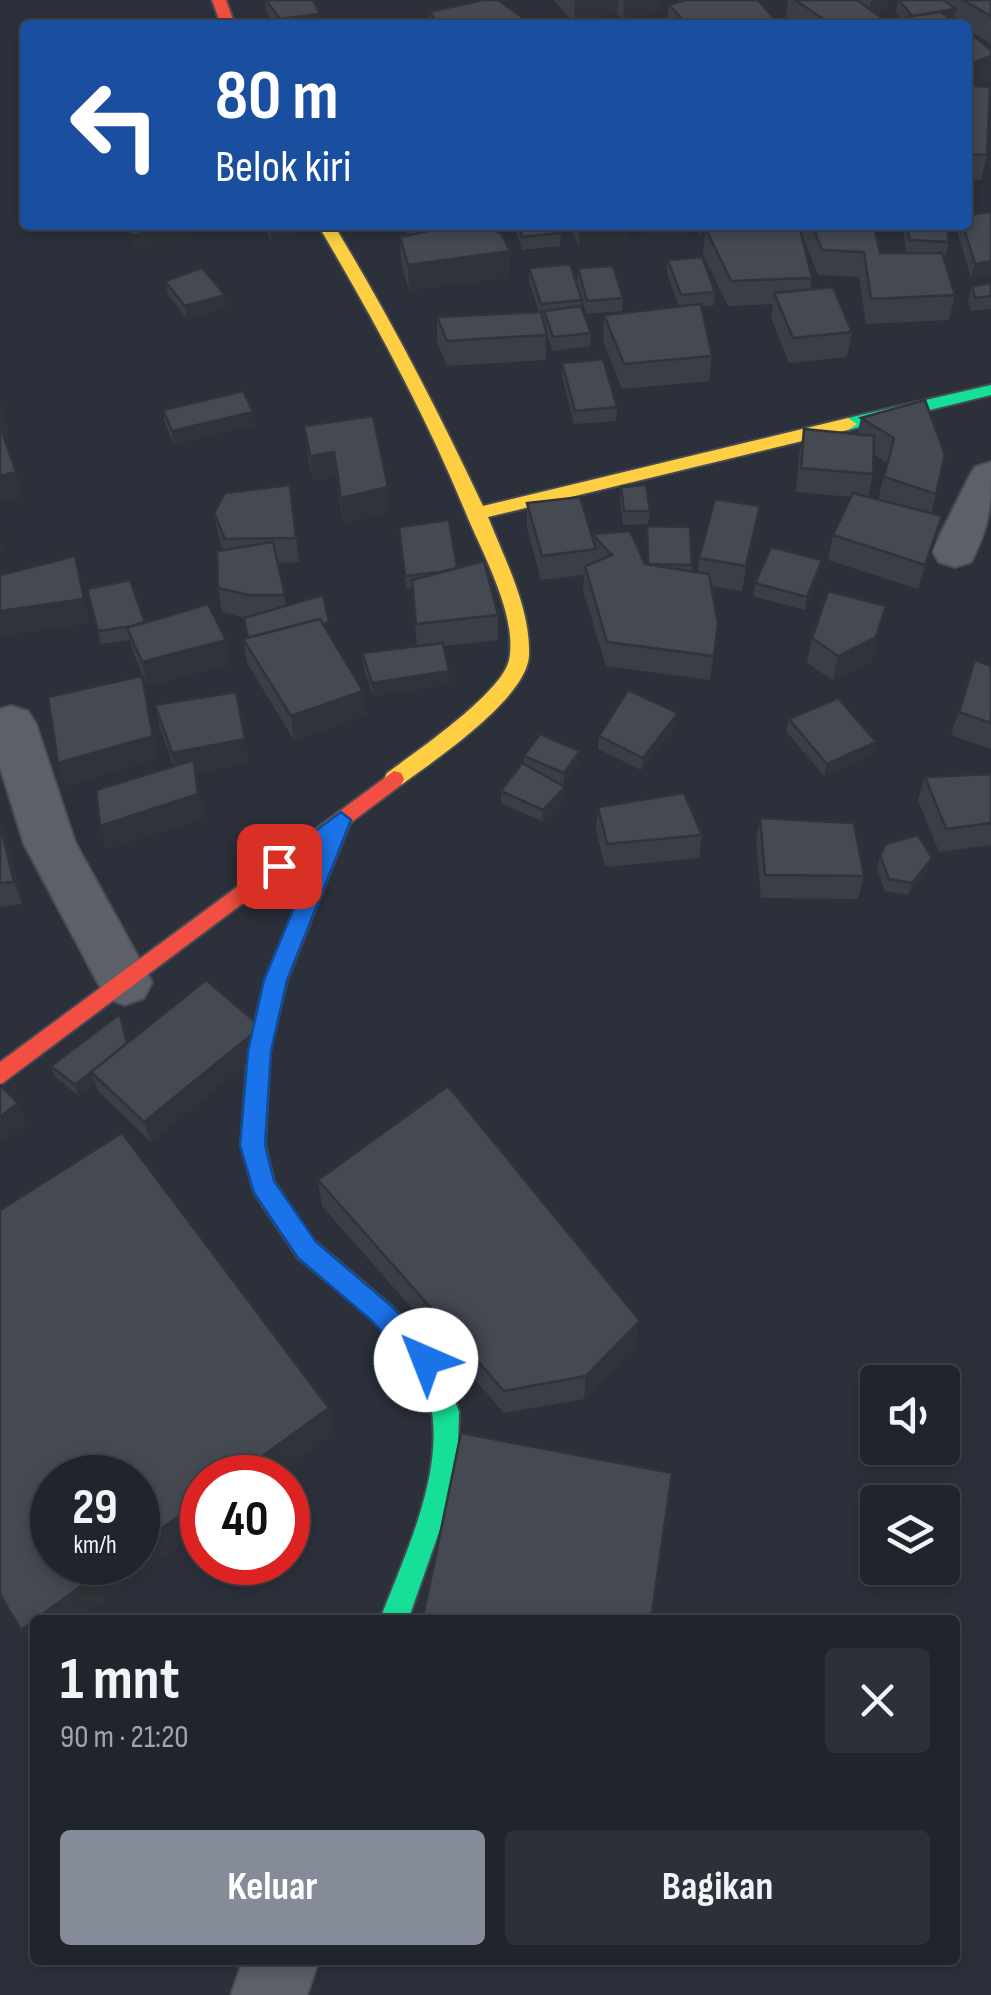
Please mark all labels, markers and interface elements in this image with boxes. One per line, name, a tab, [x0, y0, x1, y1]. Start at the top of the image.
text: 80 m	[215, 55, 339, 139]
icon: left	[50, 60, 180, 190]
text: Belok kiri	[215, 140, 351, 195]
pin	[237, 824, 322, 909]
icon: arrive	[252, 839, 307, 894]
position arrow	[374, 1308, 478, 1412]
map controls	[860, 1365, 960, 1585]
button: sound	[860, 1365, 960, 1465]
speed limit sign: 40	[180, 1455, 310, 1585]
text: 29	[72, 1478, 118, 1538]
button: layers	[860, 1485, 960, 1585]
text: km/h	[73, 1530, 117, 1561]
text: 1 mnt	[60, 1644, 179, 1716]
button: close	[825, 1648, 930, 1753]
text: 90 m · 21:20	[60, 1718, 189, 1757]
button: Keluar	[60, 1830, 485, 1945]
button: Bagikan	[505, 1830, 930, 1945]

